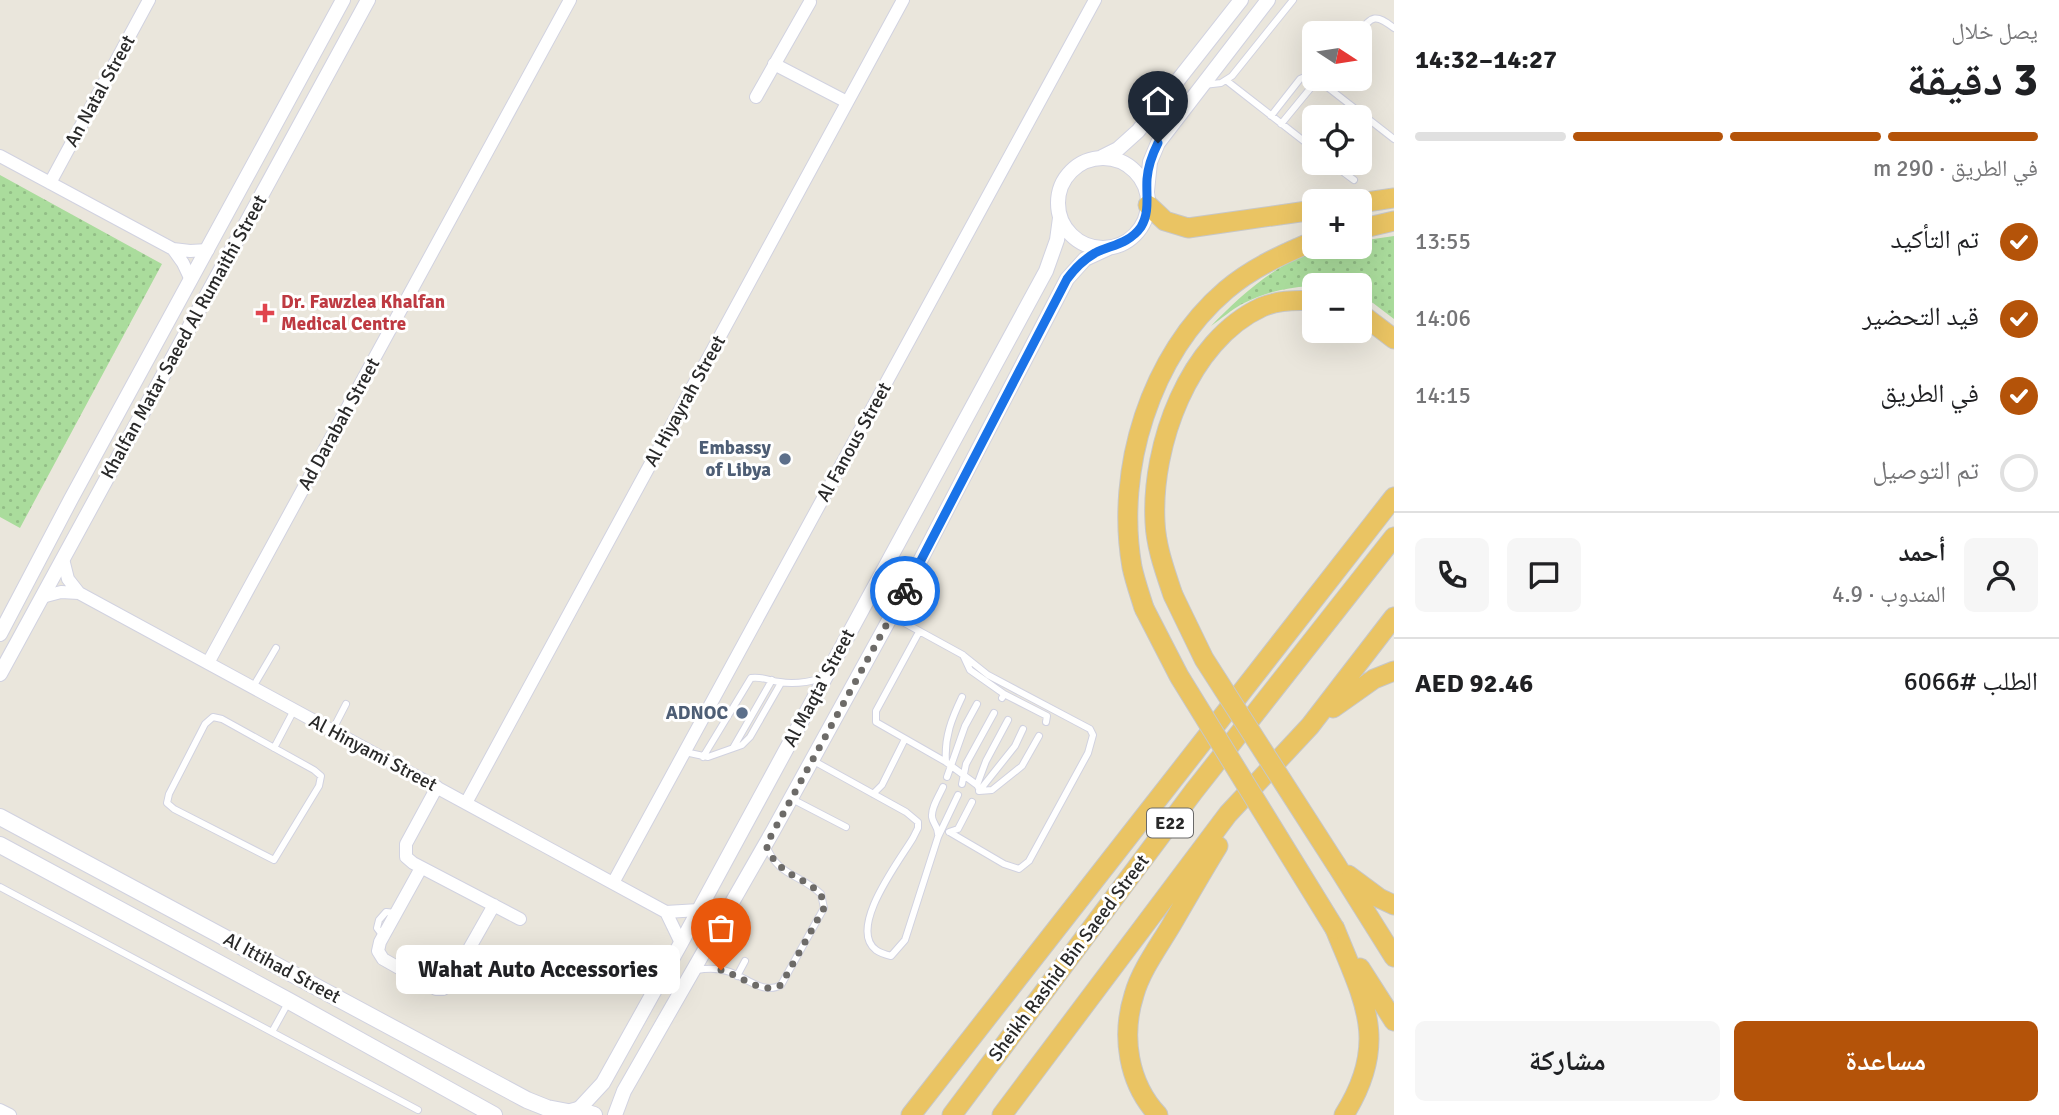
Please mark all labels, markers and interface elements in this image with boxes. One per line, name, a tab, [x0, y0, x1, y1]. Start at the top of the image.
text: يصل خلال	[1951, 17, 2038, 46]
north arrow	[1302, 21, 1372, 91]
map controls	[1302, 21, 1372, 343]
street label: An Natal Street	[59, 31, 141, 151]
text: 14:27–14:32	[1415, 44, 1557, 76]
text: 3 دقيقة	[1906, 52, 2038, 108]
pin	[1128, 71, 1188, 143]
icon: home	[1139, 82, 1177, 120]
button: locate	[1302, 105, 1372, 175]
text: في الطريق · 290 m	[1873, 154, 2038, 183]
button: +	[1302, 189, 1372, 259]
street label: Khalfan Matar Saeed Al Rumaithi Street	[96, 190, 273, 483]
icon: check	[2000, 223, 2038, 261]
text: تم التأكيد	[1891, 224, 1979, 256]
text: 13:55	[1415, 227, 1471, 256]
button: −	[1302, 273, 1372, 343]
place label: Dr. Fawzlea Khalfan Medical Centre	[281, 290, 445, 336]
icon: check	[2000, 300, 2038, 338]
text: قيد التحضير	[1862, 301, 1979, 333]
marker: Dr. Fawzlea Khalfan Medical Centre	[255, 303, 275, 323]
text: 14:06	[1415, 304, 1471, 333]
street label: Al Hiyayrah Street	[639, 331, 731, 471]
street label: Ad Darabah Street	[293, 353, 385, 494]
icon: check	[2000, 377, 2038, 415]
street label: Al Fanous Street	[811, 378, 897, 506]
text: في الطريق	[1880, 378, 1979, 410]
text: 14:15	[1415, 381, 1471, 410]
place label: Embassy of Libya	[699, 436, 772, 482]
marker: Embassy of Libya	[777, 451, 793, 467]
text: تم التوصيل	[1872, 455, 1979, 487]
text: أحمد	[1898, 537, 1946, 569]
button: phone	[1415, 538, 1489, 612]
button: chat	[1507, 538, 1581, 612]
button: person	[1964, 538, 2038, 612]
courier	[870, 556, 940, 626]
icon: bike	[886, 572, 924, 610]
text: المندوب · 4.9	[1832, 580, 1946, 609]
street label: Al Maqta' Street	[778, 625, 860, 751]
text: الطلب #6066	[1904, 666, 2038, 698]
text: AED 92.46	[1415, 668, 1533, 700]
place label: ADNOC	[666, 701, 728, 725]
marker: ADNOC	[734, 705, 750, 721]
street label: Al Hinyami Street	[305, 709, 441, 797]
road number: E22	[1147, 808, 1193, 838]
street label: Sheikh Rashid Bin Saeed Street	[983, 850, 1155, 1066]
pin	[691, 898, 751, 970]
icon: bag	[702, 909, 740, 947]
street label: Al Ittihad Street	[219, 927, 345, 1009]
callout: Wahat Auto Accessories	[396, 946, 679, 995]
text: Wahat Auto Accessories	[418, 955, 658, 984]
button: مشاركة	[1415, 1021, 1720, 1101]
button: مساعدة	[1734, 1021, 2038, 1101]

